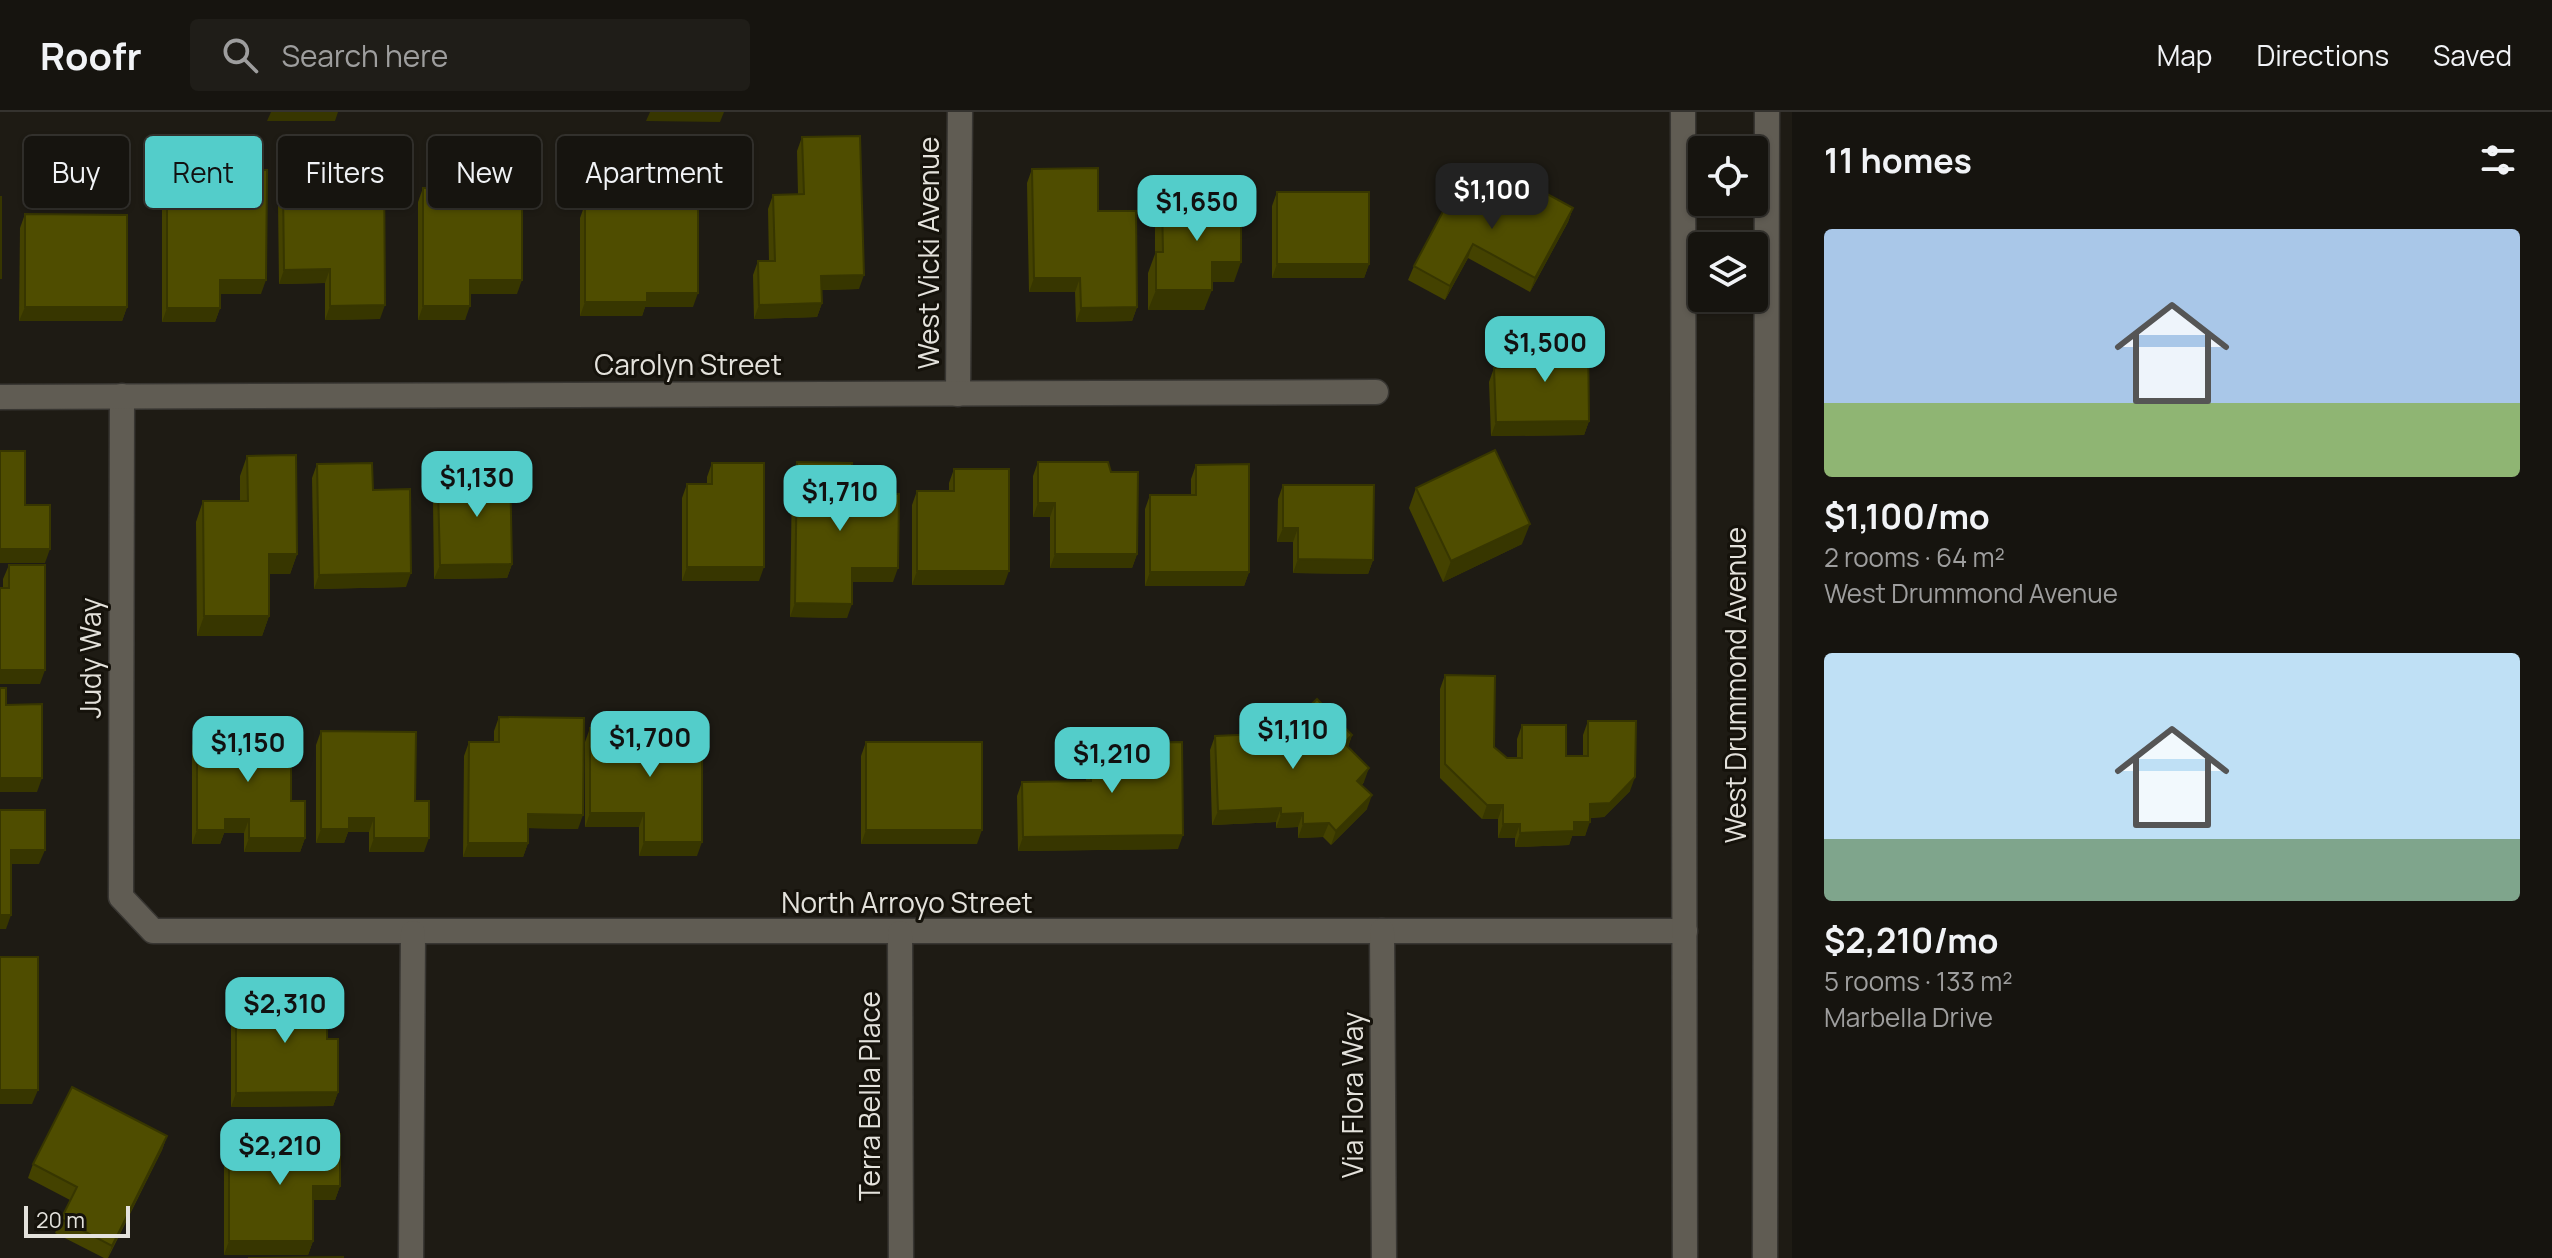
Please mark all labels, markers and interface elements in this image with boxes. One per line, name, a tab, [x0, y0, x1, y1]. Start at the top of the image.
search box	[190, 19, 750, 91]
text: Roofr	[40, 29, 142, 81]
icon: search	[218, 33, 262, 77]
text: Search here	[282, 35, 448, 76]
text: Map	[2157, 36, 2212, 74]
text: Directions	[2256, 36, 2389, 74]
text: Saved	[2433, 36, 2512, 74]
chip: Buy	[24, 136, 129, 208]
chip: Rent	[145, 136, 262, 208]
chip: Filters	[278, 136, 412, 208]
chip: New	[428, 136, 541, 208]
chip: Apartment	[557, 136, 752, 208]
map controls	[1688, 136, 1768, 312]
button: locate	[1688, 136, 1768, 216]
street label: West Vicki Avenue	[909, 137, 947, 369]
text: 11 homes	[1824, 137, 1972, 183]
icon: filters	[2476, 138, 2520, 182]
pin: $1,100	[1427, 163, 1557, 231]
text: $1,100	[1453, 171, 1531, 207]
pin: $1,650	[1132, 175, 1262, 243]
text: $1,650	[1155, 183, 1239, 219]
button: layers	[1688, 232, 1768, 312]
icon: home	[2100, 281, 2244, 425]
pin: $1,500	[1480, 316, 1610, 384]
text: $1,500	[1503, 324, 1587, 360]
street label: Carolyn Street	[594, 345, 782, 383]
pin: $1,130	[412, 451, 542, 519]
text: $1,130	[439, 459, 515, 495]
pin: $1,710	[775, 465, 905, 533]
text: $1,710	[802, 473, 878, 509]
text: $1,100/mo	[1824, 493, 1990, 539]
street label: West Drummond Avenue	[1716, 527, 1754, 843]
text: 2 rooms · 64 m²	[1824, 539, 2005, 575]
text: West Drummond Avenue	[1824, 575, 2118, 611]
street label: Judy Way	[71, 597, 109, 719]
pin: $1,110	[1228, 703, 1358, 771]
icon: home	[2100, 705, 2244, 849]
pin: $1,700	[585, 711, 715, 779]
text: $1,110	[1257, 711, 1329, 747]
pin: $1,150	[183, 716, 313, 784]
text: $1,700	[609, 719, 691, 755]
text: $1,150	[210, 724, 286, 760]
pin: $1,210	[1047, 727, 1177, 795]
text: $1,210	[1073, 735, 1151, 771]
street label: North Arroyo Street	[781, 883, 1033, 921]
text: $2,210/mo	[1824, 917, 1998, 963]
text: 5 rooms · 133 m²	[1824, 963, 2013, 999]
pin: $2,310	[220, 977, 350, 1045]
text: $2,310	[243, 985, 327, 1021]
street label: Terra Bella Place	[850, 991, 888, 1201]
text: Marbella Drive	[1824, 999, 1993, 1035]
street label: Via Flora Way	[1333, 1012, 1371, 1178]
pin: $2,210	[215, 1119, 345, 1187]
text: $2,210	[238, 1127, 322, 1163]
scale bar	[24, 1202, 130, 1238]
text: 20 m	[36, 1205, 85, 1235]

